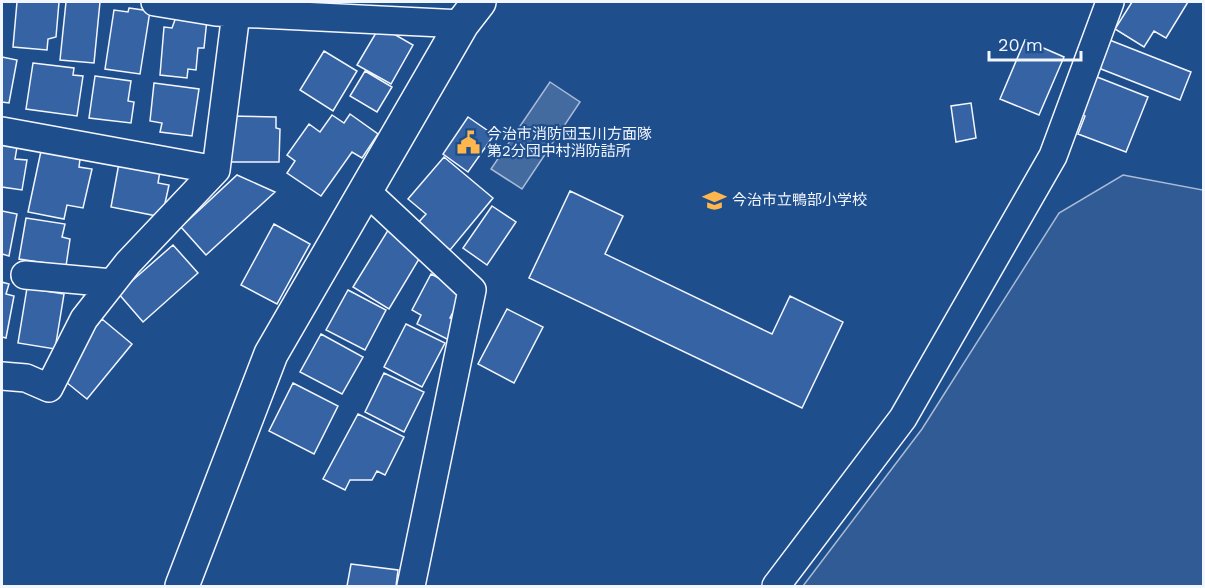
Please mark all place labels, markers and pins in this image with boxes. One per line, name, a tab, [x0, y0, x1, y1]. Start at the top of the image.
place label: 今治市消防団玉川方面隊 第2分団中村消防詰所	[487, 125, 652, 160]
public building icon: 今治市消防団玉川方面隊 第2分団中村消防詰所	[456, 130, 482, 156]
school or university icon: 今治市立鴨部小学校	[701, 187, 727, 213]
place label: 今治市立鴨部小学校	[732, 191, 867, 209]

